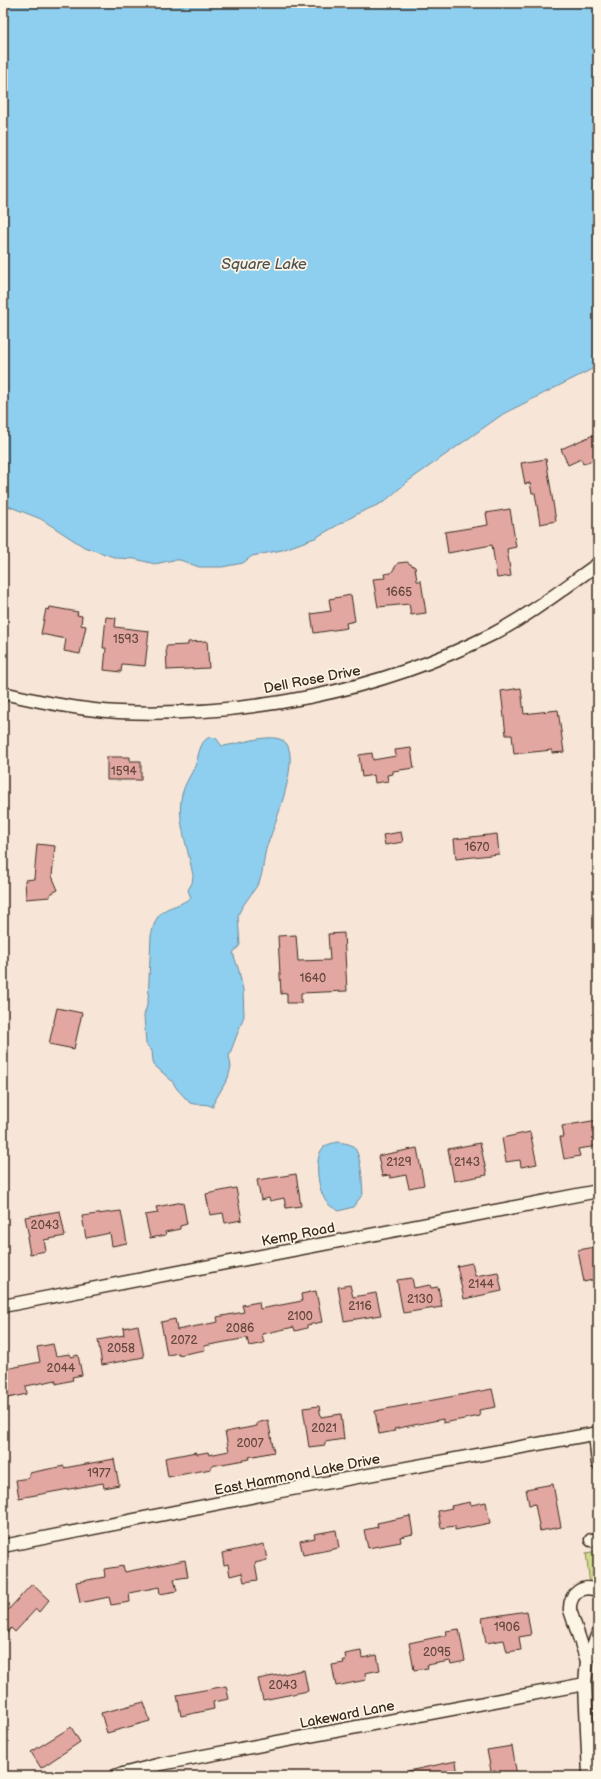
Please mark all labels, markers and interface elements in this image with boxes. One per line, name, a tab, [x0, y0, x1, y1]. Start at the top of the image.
water label: Square Lake	[221, 255, 307, 274]
house number: 1665	[386, 585, 412, 600]
house number: 1593	[113, 632, 139, 647]
street label: Dell Rose Drive	[262, 662, 362, 697]
house number: 1594	[111, 764, 138, 779]
house number: 1670	[465, 840, 489, 855]
house number: 1640	[300, 971, 326, 986]
house number: 2129	[386, 1155, 412, 1170]
house number: 2143	[454, 1155, 480, 1170]
house number: 2043	[31, 1218, 59, 1233]
street label: Kemp Road	[260, 1219, 336, 1250]
house number: 2144	[468, 1277, 495, 1292]
house number: 2130	[407, 1292, 433, 1307]
house number: 2116	[348, 1299, 372, 1314]
house number: 2100	[287, 1309, 313, 1324]
house number: 2086	[226, 1321, 254, 1336]
house number: 2072	[170, 1333, 198, 1348]
house number: 2058	[107, 1341, 135, 1356]
house number: 2044	[47, 1361, 76, 1376]
house number: 2021	[311, 1421, 337, 1436]
house number: 2007	[236, 1436, 264, 1451]
street label: East Hammond Lake Drive	[213, 1450, 381, 1499]
house number: 1977	[87, 1466, 111, 1481]
house number: 1906	[494, 1620, 520, 1635]
house number: 2095	[423, 1645, 451, 1660]
house number: 2043	[269, 1678, 297, 1693]
street label: Lakeward Lane	[298, 1697, 396, 1732]

